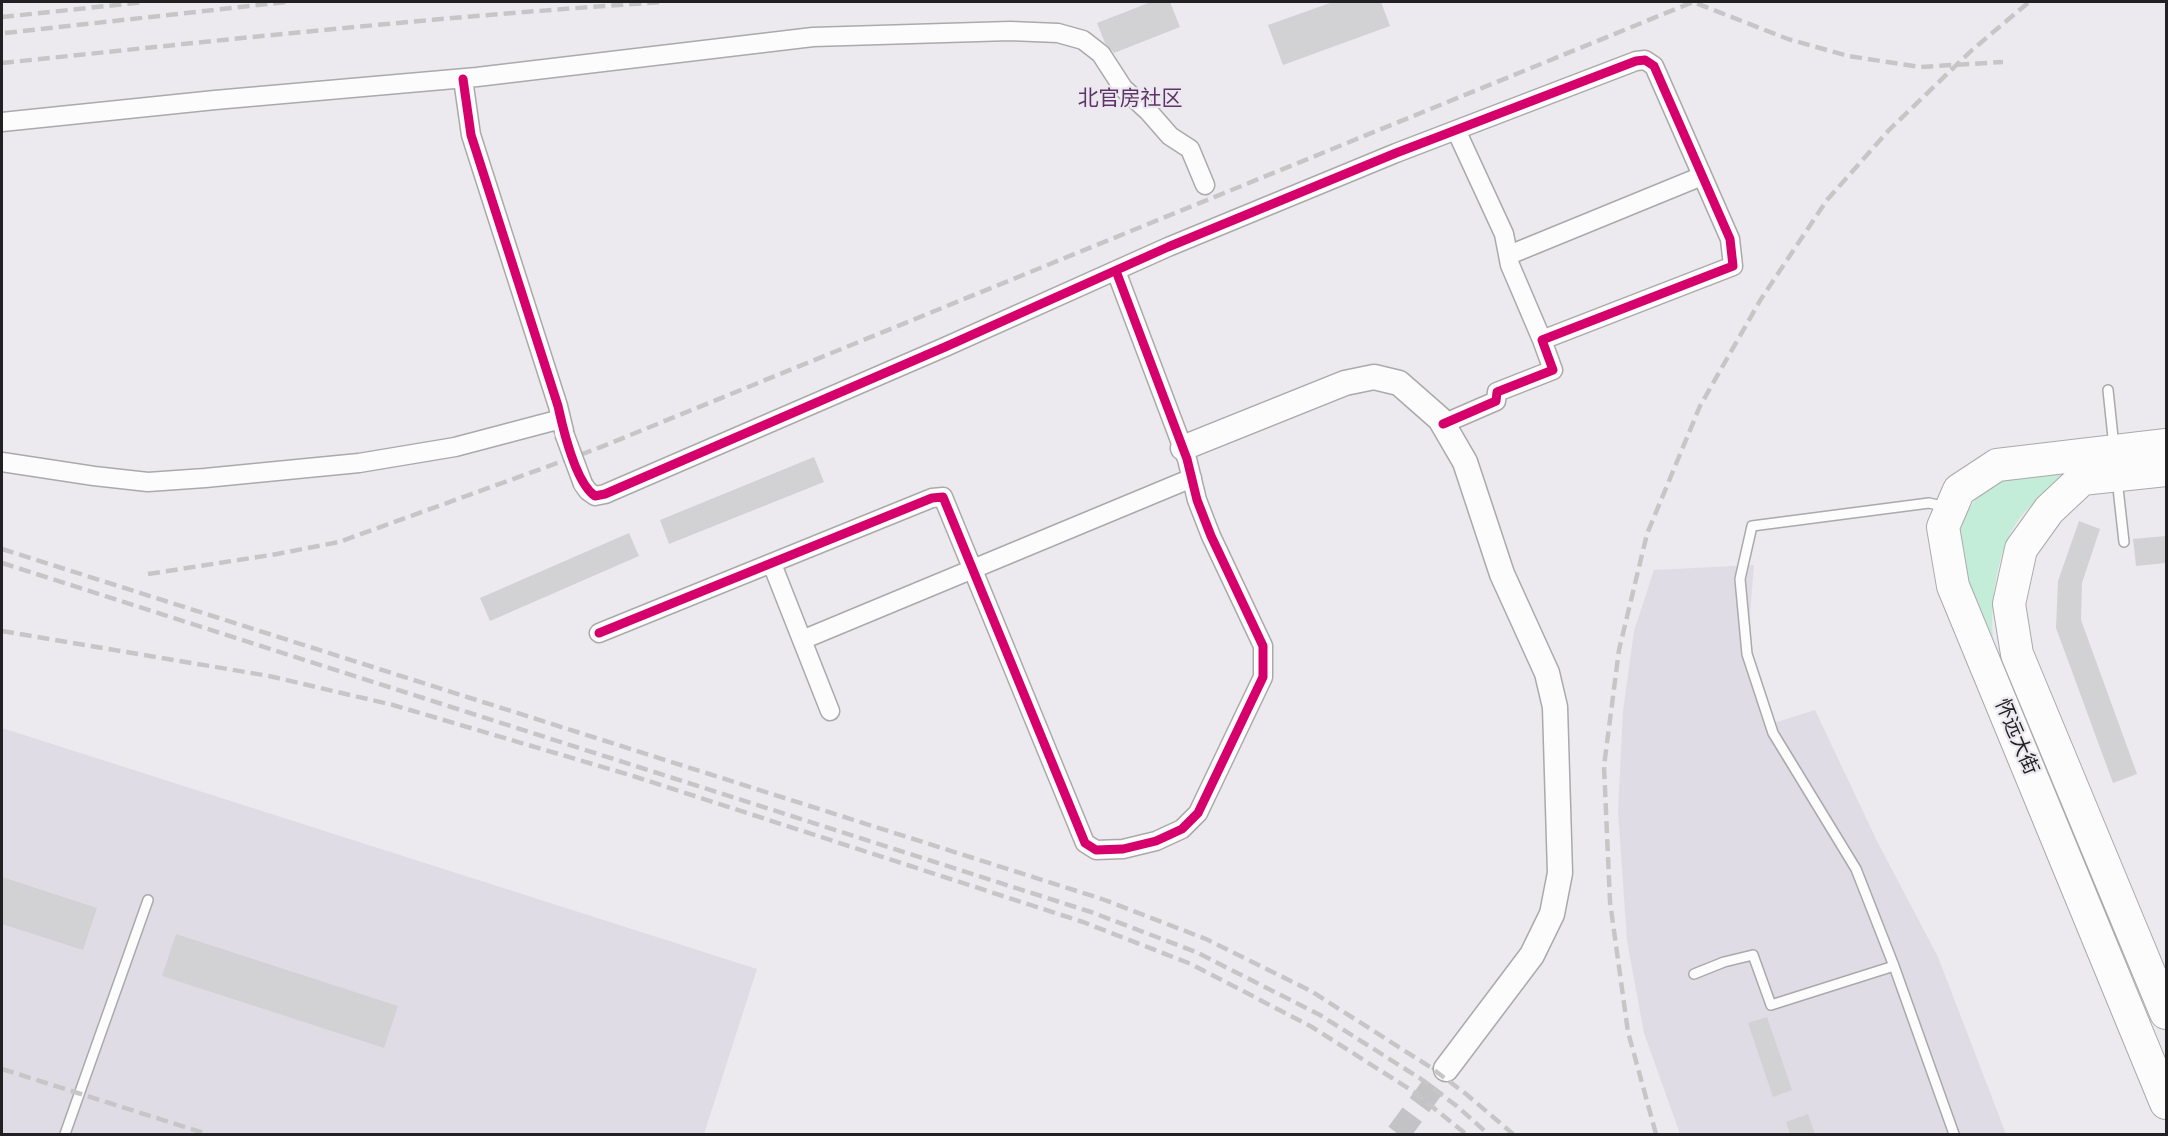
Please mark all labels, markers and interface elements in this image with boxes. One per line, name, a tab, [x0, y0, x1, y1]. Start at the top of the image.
district label: 北官房社区	[1078, 86, 1182, 112]
street label: 怀远大街	[1989, 695, 2043, 779]

